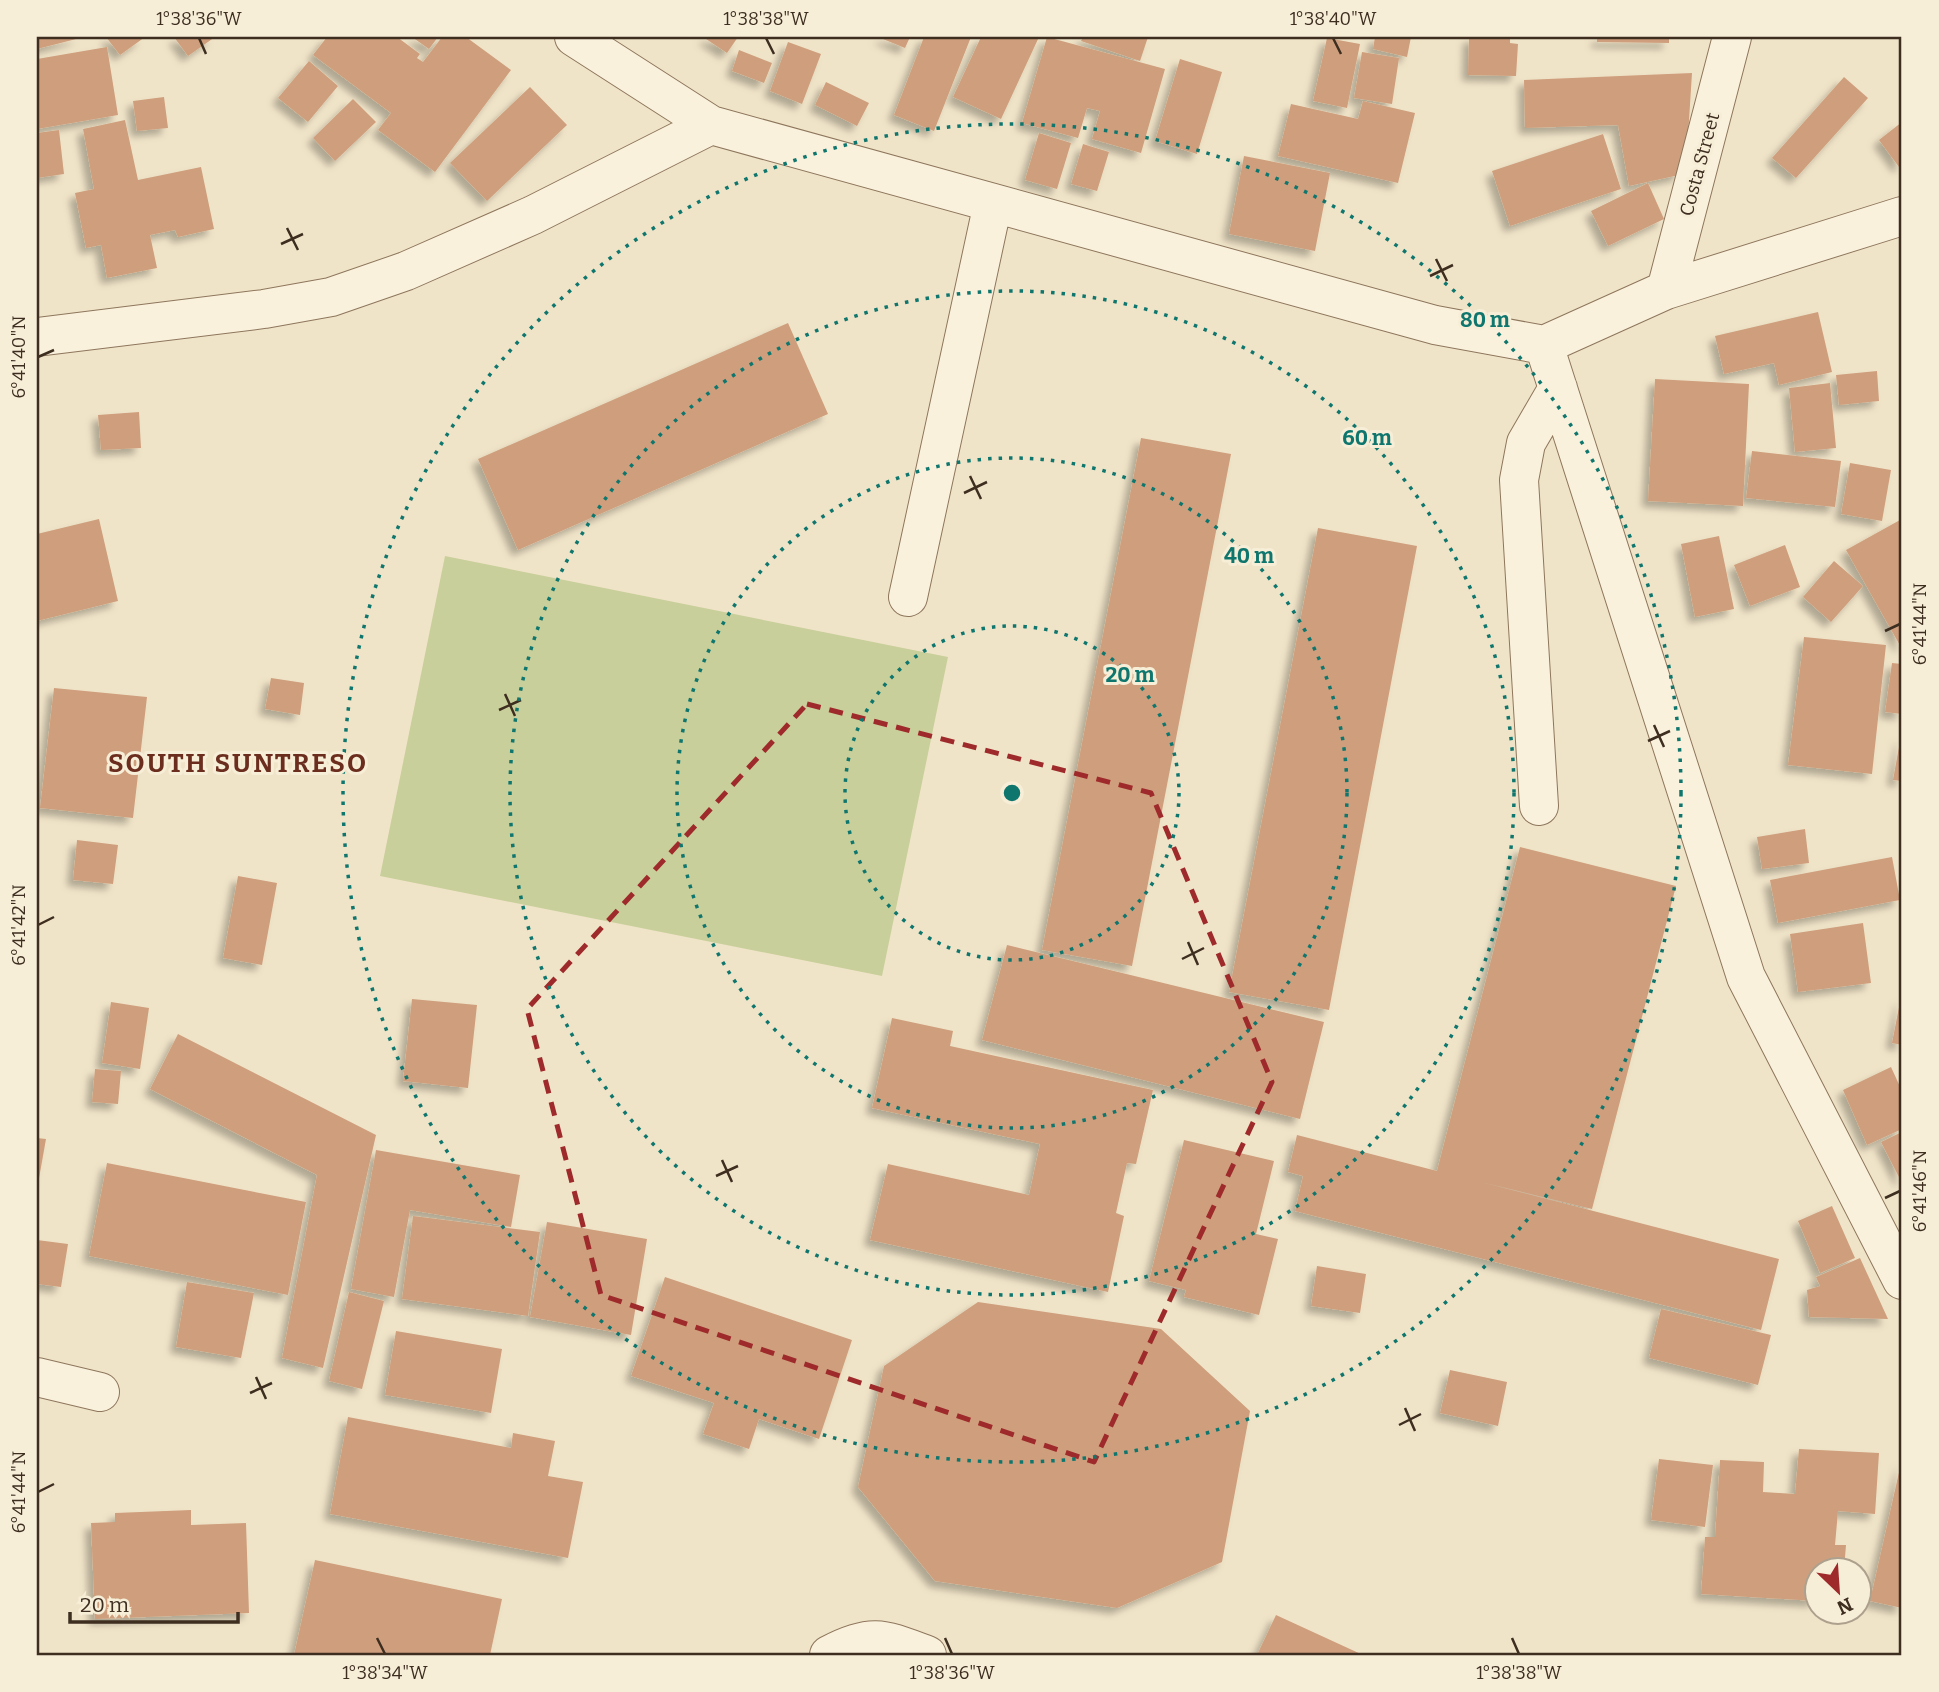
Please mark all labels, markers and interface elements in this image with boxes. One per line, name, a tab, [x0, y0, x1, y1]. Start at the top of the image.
text: 1°38'36"W	[156, 8, 242, 30]
text: 1°38'38"W	[723, 8, 809, 30]
text: 1°38'40"W	[1290, 8, 1377, 30]
street label: Costa Street	[1675, 110, 1724, 218]
text: 80 m	[1460, 307, 1510, 333]
text: 6°41'40"N	[8, 315, 30, 399]
text: 60 m	[1342, 425, 1392, 451]
text: 40 m	[1224, 543, 1274, 569]
text: 6°41'44"N	[1909, 583, 1931, 665]
text: 20 m	[1106, 662, 1154, 688]
district label: SOUTH SUNTRESO	[108, 748, 368, 779]
centre of rings	[1000, 781, 1024, 805]
text: 6°41'42"N	[8, 884, 30, 966]
text: 6°41'46"N	[1909, 1150, 1931, 1232]
text: 6°41'44"N	[8, 1451, 30, 1533]
north arrow	[1802, 1556, 1872, 1626]
scale bar	[70, 1580, 238, 1624]
text: 20 m	[80, 1592, 129, 1618]
text: N	[1833, 1592, 1856, 1620]
text: 1°38'34"W	[342, 1662, 428, 1684]
text: 1°38'36"W	[909, 1662, 995, 1684]
text: 1°38'38"W	[1476, 1662, 1562, 1684]

